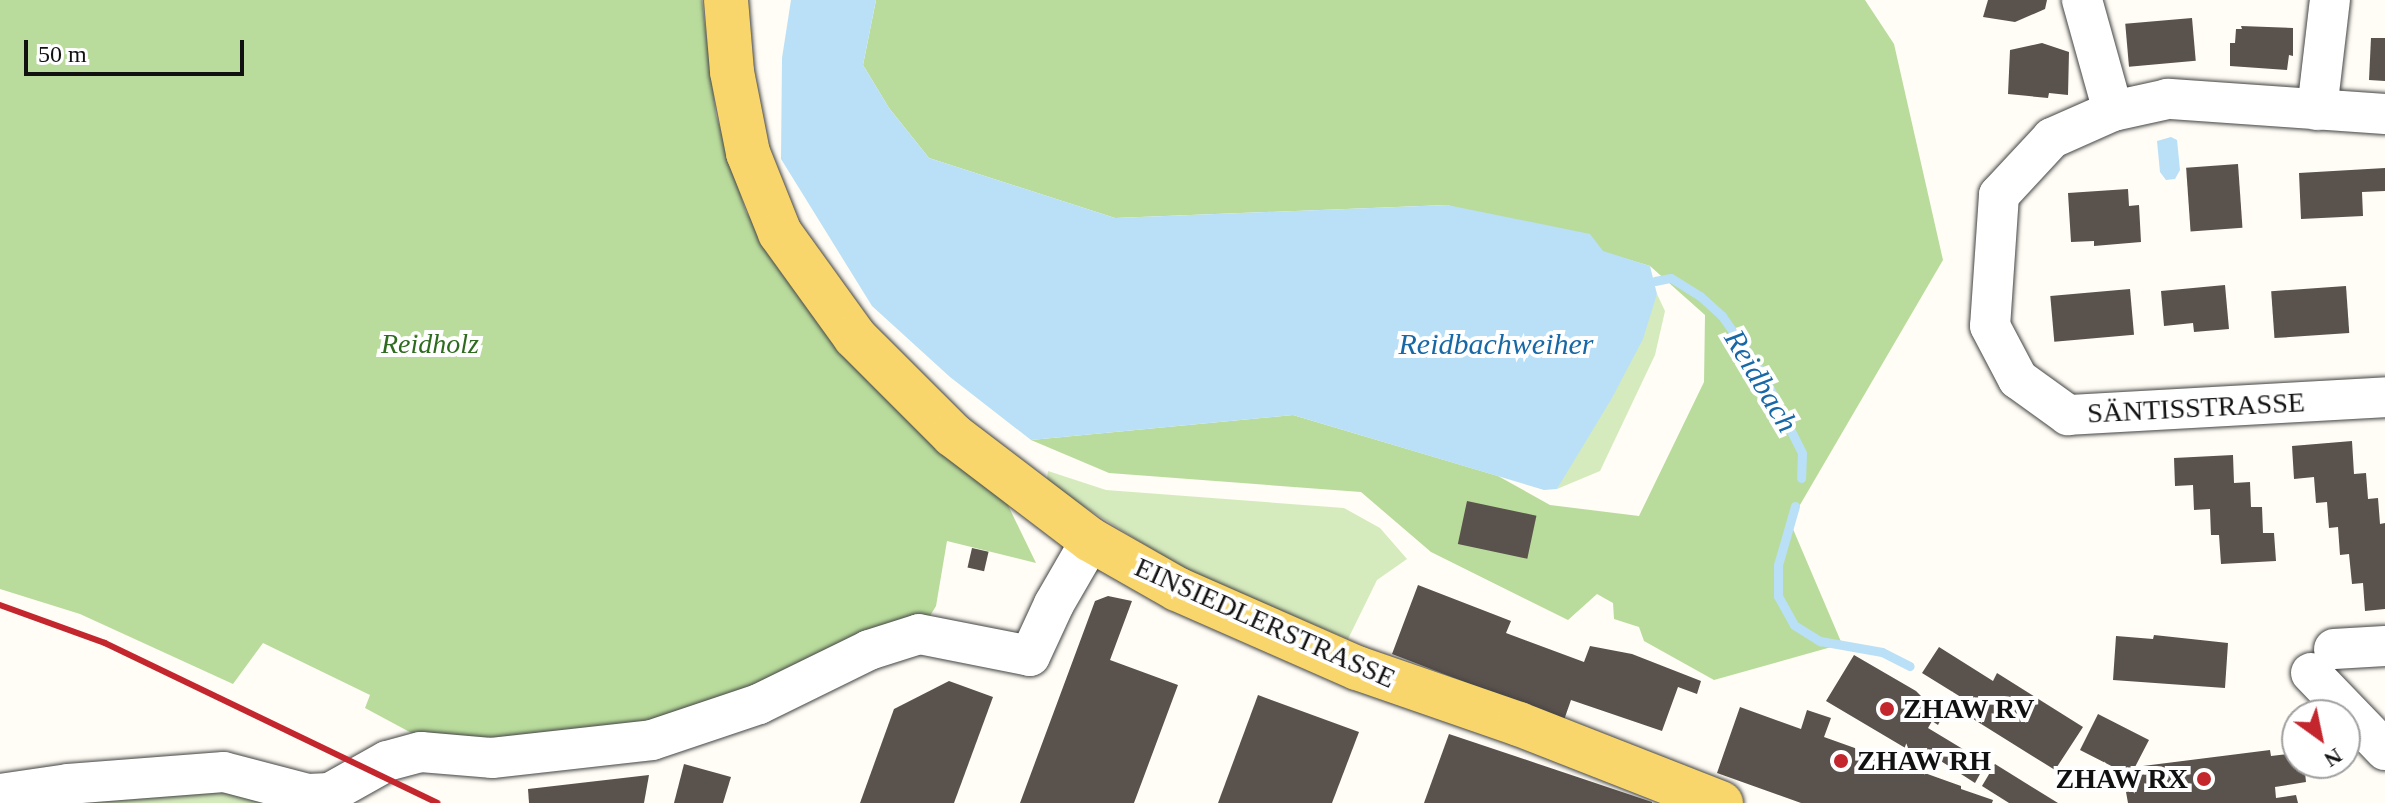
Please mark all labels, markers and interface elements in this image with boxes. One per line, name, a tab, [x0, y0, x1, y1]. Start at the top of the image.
scale bar	[28, 24, 248, 74]
text: 50 m	[38, 41, 87, 67]
water label: Reidbach	[1716, 323, 1806, 439]
water label: Reidbachweiher	[1399, 326, 1593, 362]
park label: Reidholz	[381, 327, 479, 361]
street label: SÄNTISSTRASSE	[2086, 386, 2306, 430]
street label: EINSIEDLERSTRASSE	[1130, 550, 1400, 696]
place label: ZHAW RV	[1903, 692, 2035, 726]
north arrow	[2281, 699, 2361, 779]
marker: ZHAW RV	[1878, 700, 1896, 718]
text: N	[2320, 743, 2347, 773]
place label: ZHAW RH	[1857, 744, 1992, 778]
marker: ZHAW RH	[1832, 752, 1850, 770]
place label: ZHAW RX	[2055, 762, 2188, 796]
marker: ZHAW RX	[2195, 770, 2213, 788]

